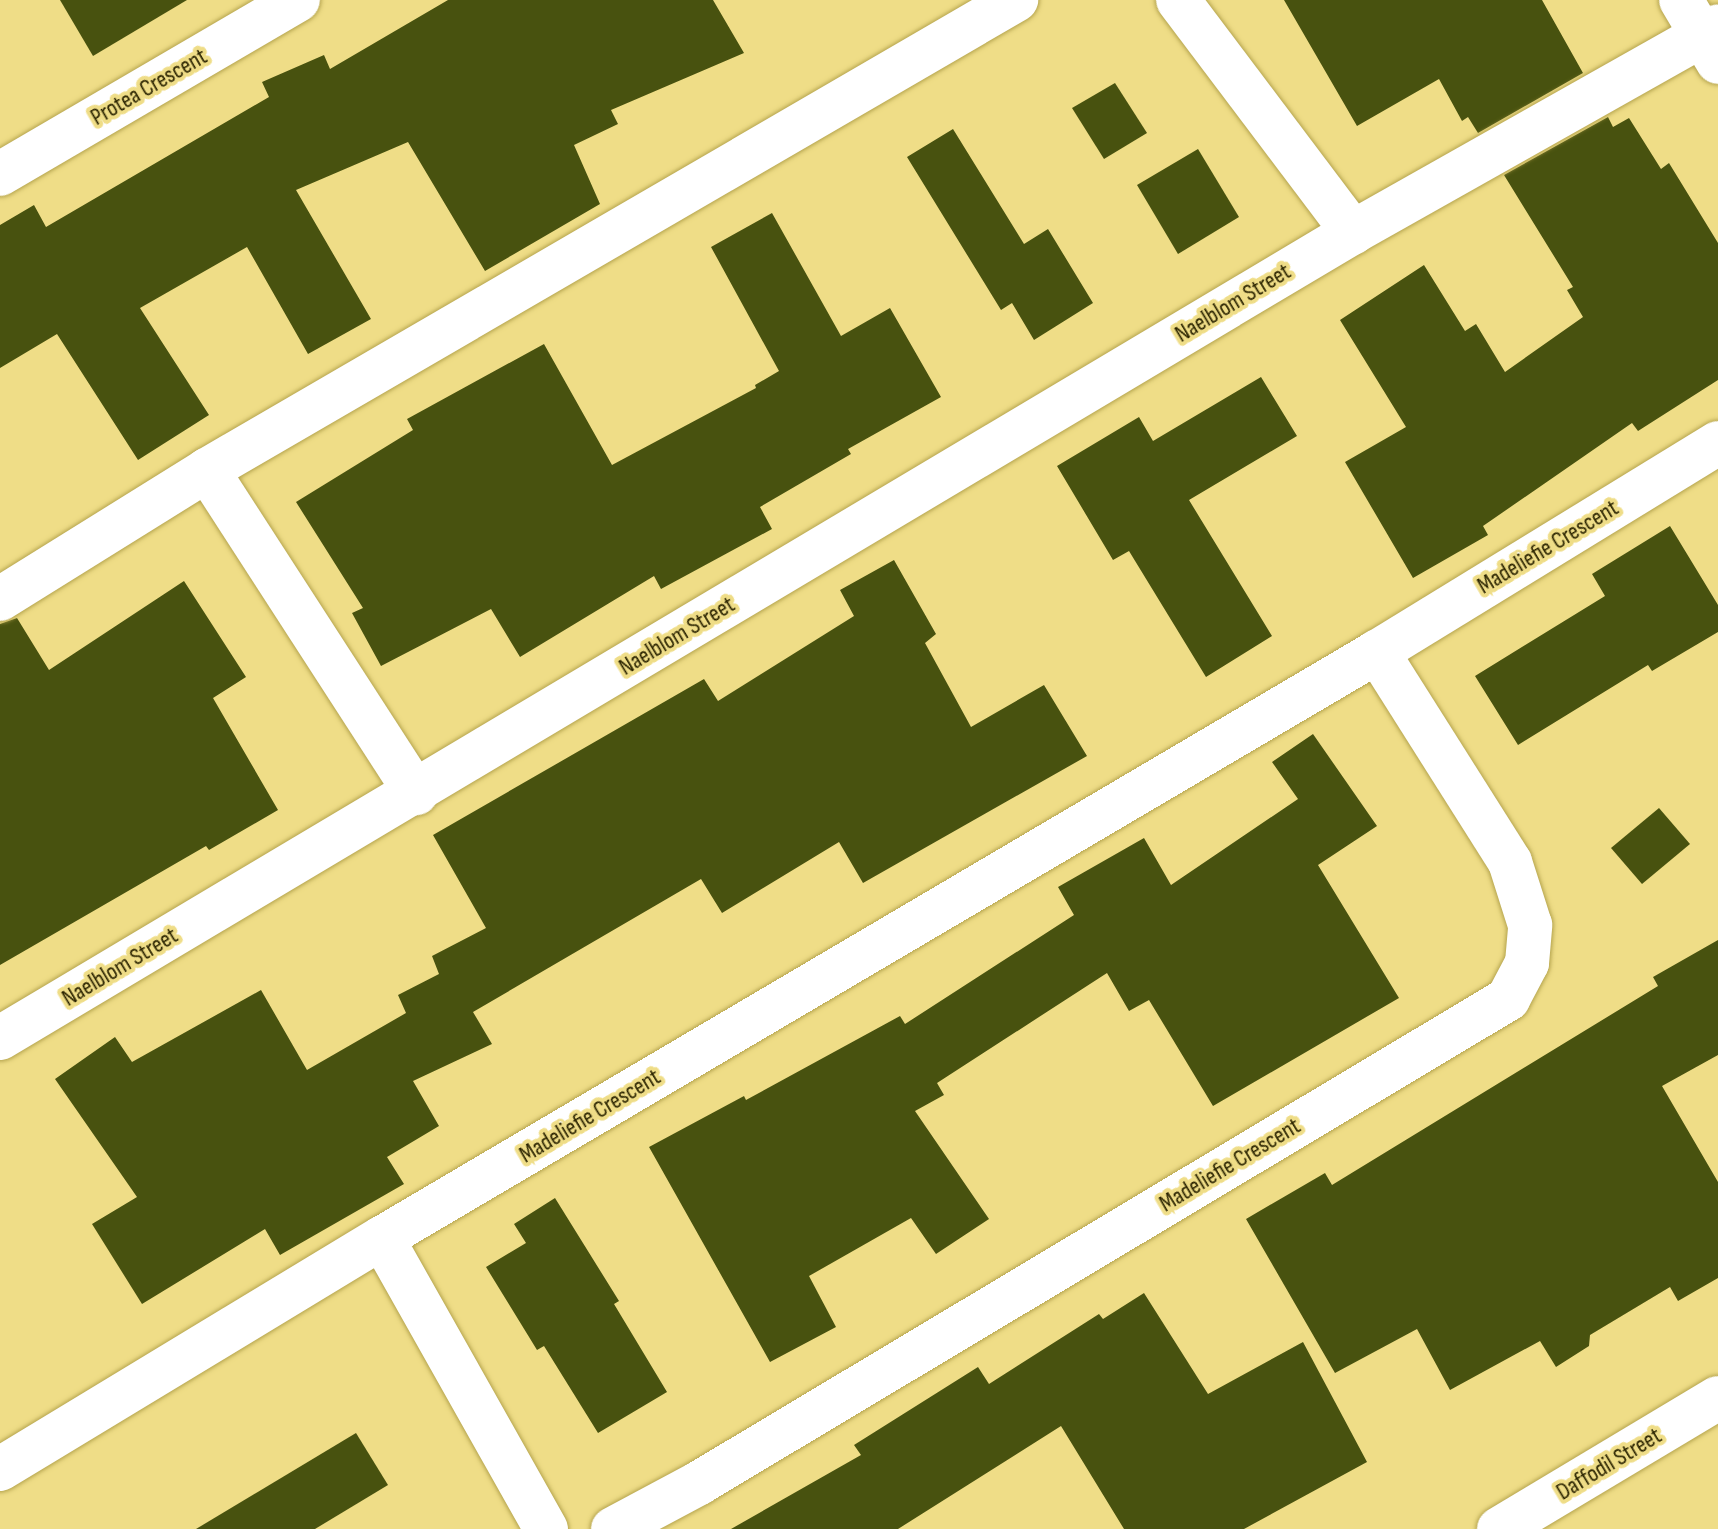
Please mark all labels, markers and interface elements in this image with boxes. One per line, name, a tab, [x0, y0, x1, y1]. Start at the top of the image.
street label: Protea Crescent	[86, 42, 212, 132]
street label: Naelblom Street	[1170, 257, 1296, 349]
street label: Madeliefie Crescent	[1472, 494, 1624, 600]
street label: Naelblom Street	[614, 590, 740, 682]
street label: Naelblom Street	[57, 921, 183, 1013]
street label: Madeliefie Crescent	[514, 1063, 666, 1169]
street label: Madeliefie Crescent	[1154, 1112, 1306, 1218]
street label: Daffodil Street	[1551, 1421, 1667, 1507]

